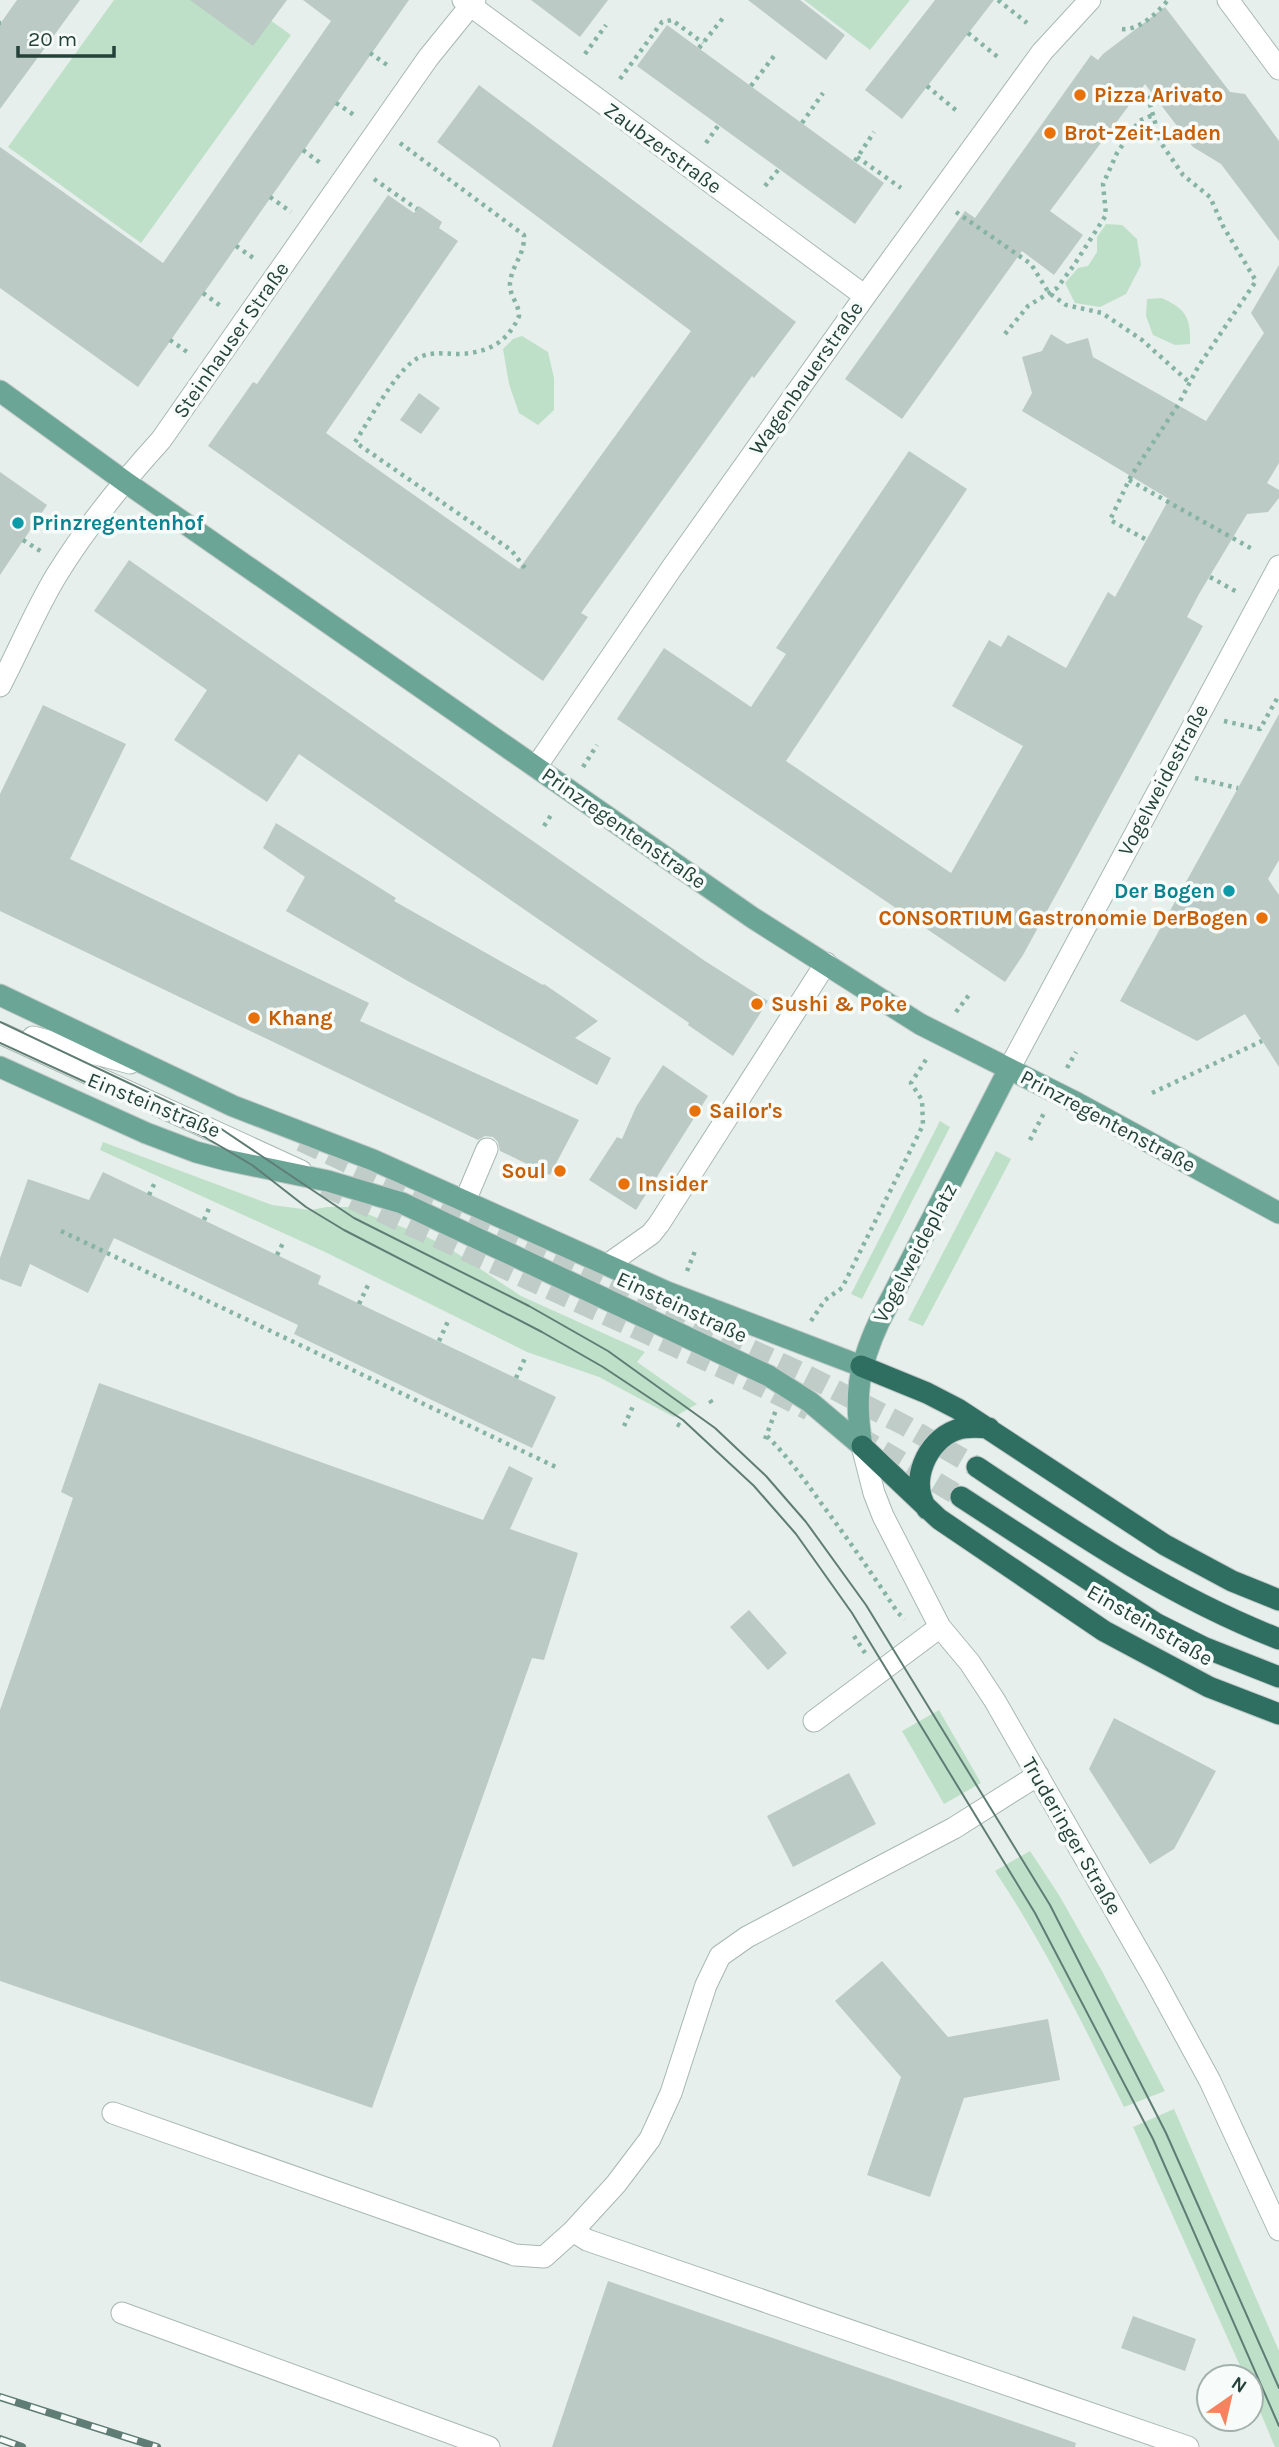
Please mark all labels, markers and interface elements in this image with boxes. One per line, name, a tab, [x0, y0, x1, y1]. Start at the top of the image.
scale bar	[18, 14, 114, 58]
text: 20 m	[28, 27, 77, 51]
place label: Pizza Arivato	[1094, 83, 1223, 107]
marker: Pizza Arivato	[1072, 87, 1088, 103]
street label: Zaubzerstraße	[600, 97, 726, 199]
place label: Brot-Zeit-Laden	[1064, 121, 1221, 145]
marker: Brot-Zeit-Laden	[1042, 125, 1058, 141]
street label: Steinhauser Straße	[168, 257, 294, 423]
street label: Wagenbauerstraße	[744, 297, 868, 459]
place label: Prinzregentenhof	[32, 511, 204, 535]
marker: Prinzregentenhof	[10, 515, 26, 531]
street label: Vogelweidestraße	[1113, 700, 1213, 860]
street label: Prinzregentenstraße	[537, 762, 711, 894]
place label: Der Bogen	[1114, 879, 1215, 903]
marker: Der Bogen	[1221, 883, 1237, 899]
place label: CONSORTIUM Gastronomie DerBogen	[878, 906, 1248, 930]
marker: CONSORTIUM Gastronomie DerBogen	[1254, 910, 1270, 926]
place label: Sushi & Poke	[771, 992, 907, 1016]
marker: Sushi & Poke	[749, 996, 765, 1012]
place label: Khang	[268, 1006, 332, 1030]
marker: Khang	[246, 1010, 262, 1026]
street label: Prinzregentenstraße	[1016, 1065, 1200, 1177]
street label: Einsteinstraße	[84, 1067, 224, 1143]
place label: Sailor's	[709, 1099, 783, 1123]
marker: Sailor's	[687, 1103, 703, 1119]
place label: Soul	[501, 1159, 546, 1183]
marker: Soul	[552, 1163, 568, 1179]
place label: Insider	[638, 1172, 708, 1196]
marker: Insider	[616, 1176, 632, 1192]
street label: Vogelweideplatz	[868, 1179, 962, 1327]
street label: Einsteinstraße	[613, 1266, 751, 1348]
street label: Einsteinstraße	[1083, 1579, 1217, 1671]
street label: Truderinger Straße	[1017, 1753, 1127, 1919]
north arrow	[1195, 2363, 1265, 2433]
text: N	[1227, 2372, 1251, 2398]

